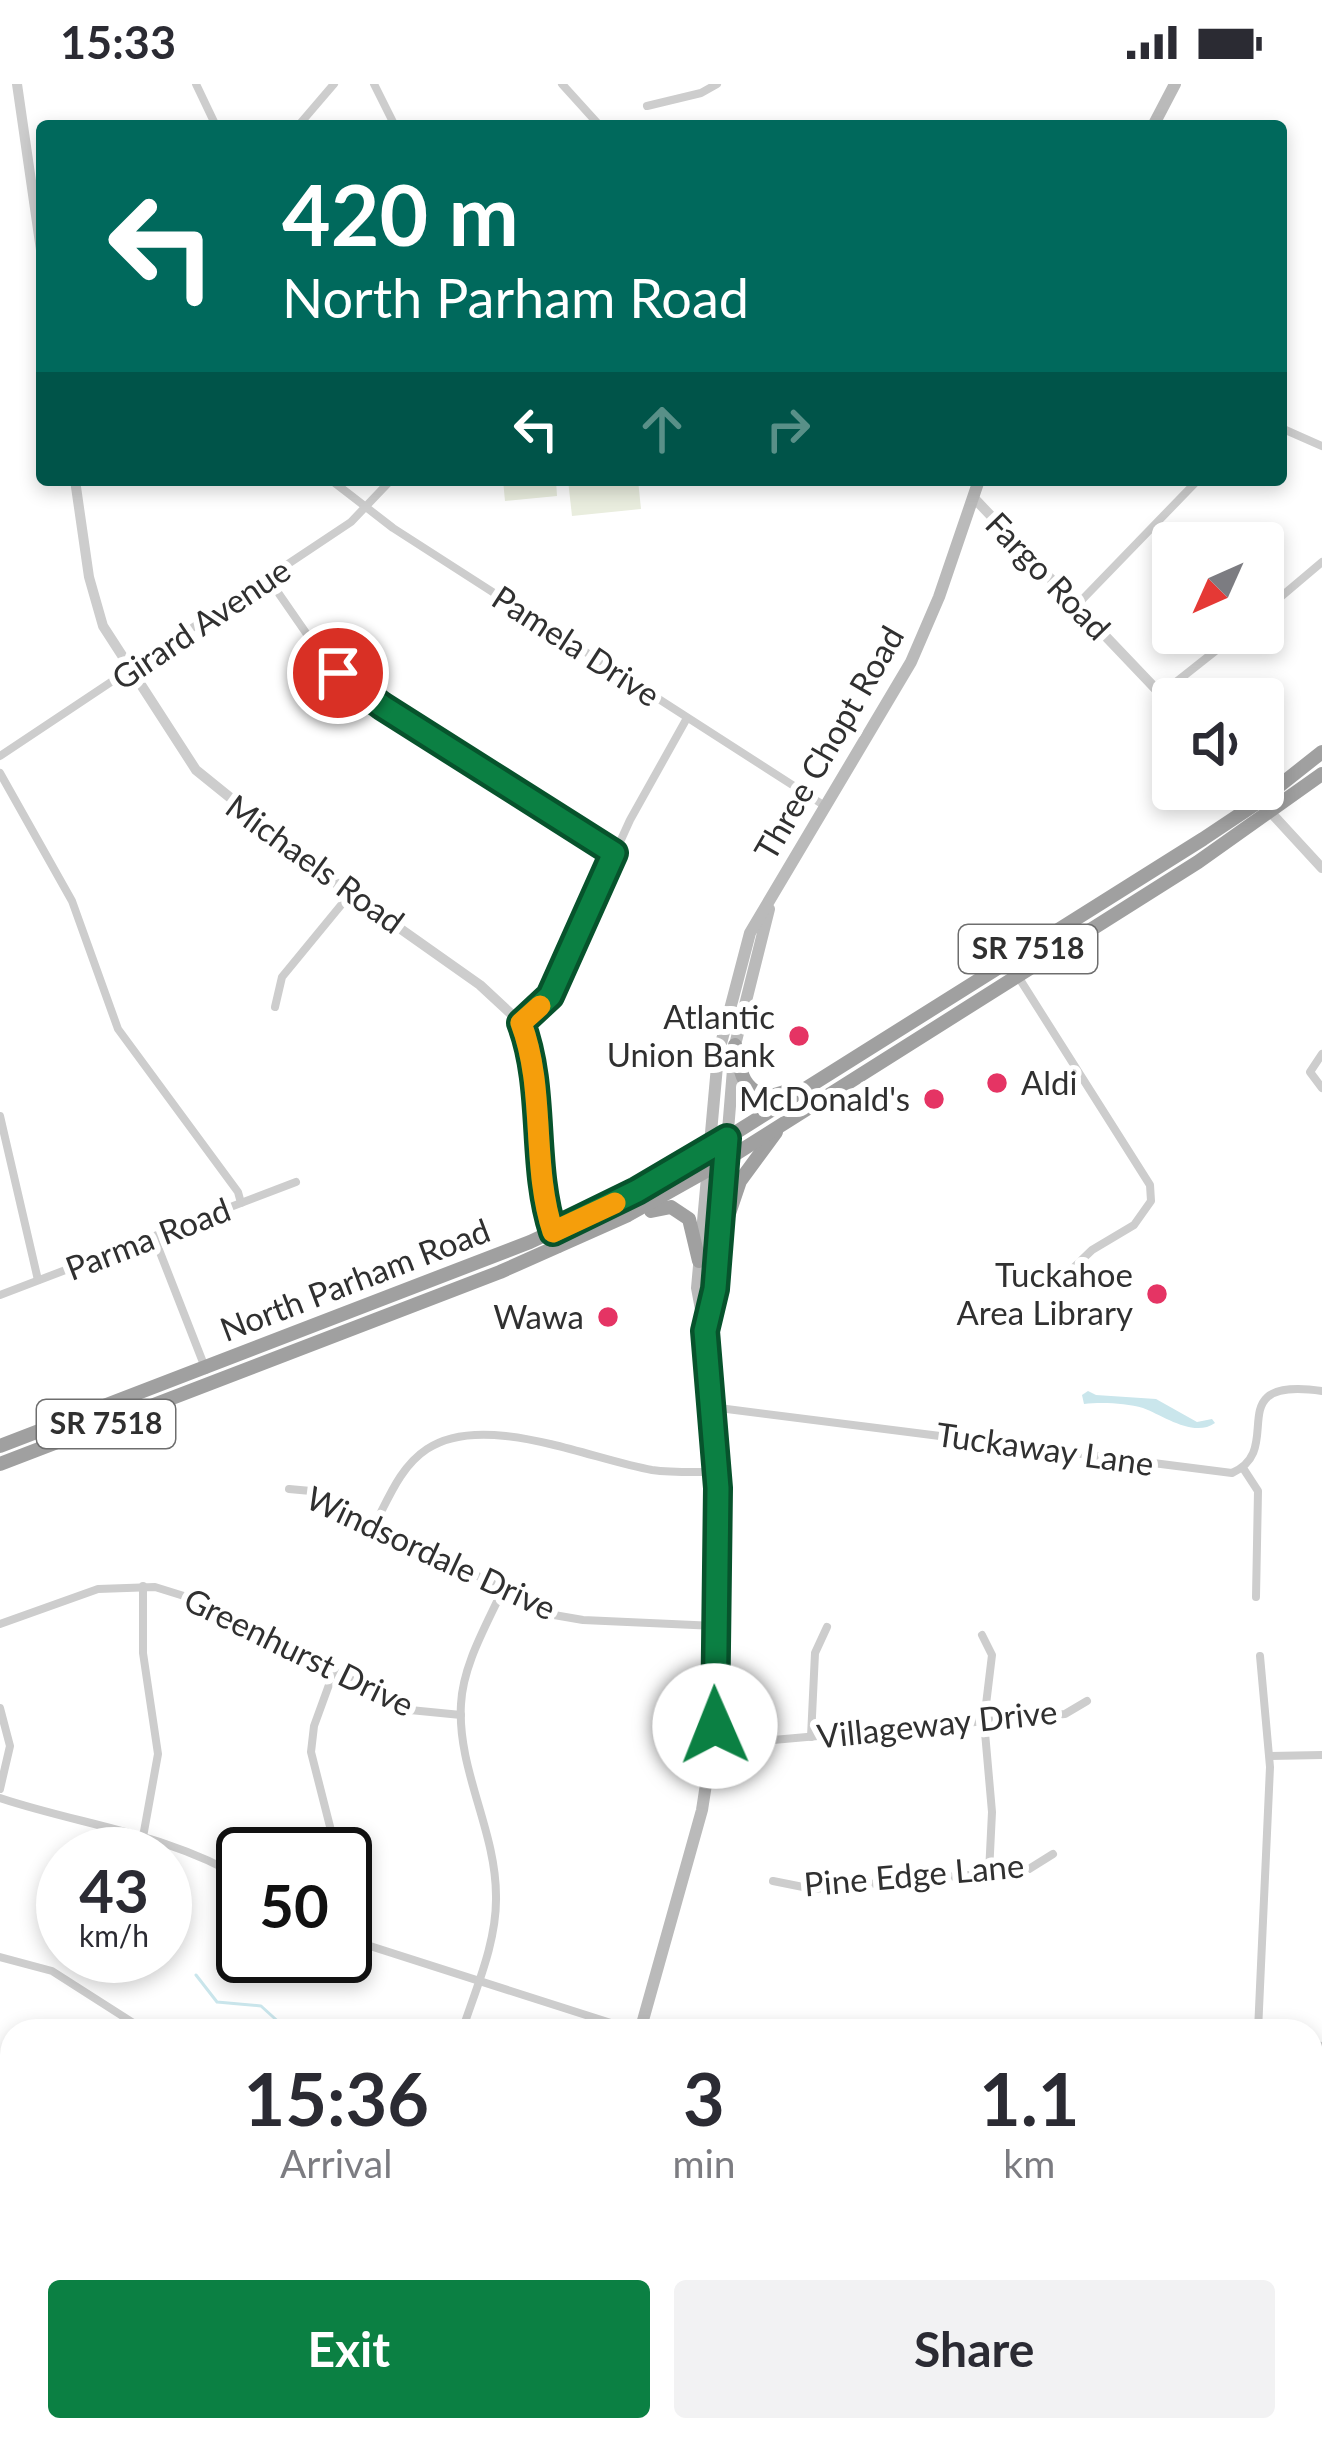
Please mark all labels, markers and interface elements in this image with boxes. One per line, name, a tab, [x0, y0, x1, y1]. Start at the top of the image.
text: 15:33	[60, 15, 176, 69]
text: 420 m	[282, 163, 519, 264]
icon: left	[84, 168, 240, 324]
text: North Parham Road	[282, 265, 749, 330]
icon: left	[503, 396, 569, 462]
icon: ahead	[629, 396, 695, 462]
icon: right	[755, 396, 821, 462]
street label: Fargo Road	[978, 503, 1119, 647]
north arrow	[1152, 522, 1284, 654]
map controls	[1152, 522, 1284, 810]
street label: Girard Avenue	[104, 549, 297, 697]
street label: Pamela Drive	[485, 576, 668, 714]
street label: Three Chopt Road	[745, 619, 911, 866]
pin	[287, 622, 389, 724]
icon: arrive	[305, 640, 371, 706]
button: sound	[1152, 678, 1284, 810]
street label: Michaels Road	[219, 785, 412, 941]
road number: SR 7518	[959, 925, 1097, 973]
place label: Atlantic Union Bank	[607, 996, 775, 1074]
marker: Atlantic Union Bank	[786, 1023, 812, 1049]
place label: Aldi	[1021, 1062, 1077, 1102]
marker: Aldi	[984, 1070, 1010, 1096]
place label: McDonald's	[739, 1078, 910, 1118]
marker: McDonald's	[921, 1086, 947, 1112]
street label: Parma Road	[60, 1188, 236, 1288]
street label: North Parham Road	[214, 1209, 495, 1349]
place label: Tuckahoe Area Library	[957, 1254, 1133, 1332]
marker: Tuckahoe Area Library	[1144, 1281, 1170, 1307]
place label: Wawa	[493, 1296, 584, 1336]
marker: Wawa	[595, 1304, 621, 1330]
road number: SR 7518	[37, 1400, 175, 1448]
street label: Tuckaway Lane	[934, 1413, 1156, 1483]
street label: Windsordale Drive	[300, 1477, 562, 1627]
street label: Greenhurst Drive	[178, 1578, 421, 1724]
position arrow	[652, 1663, 778, 1789]
street label: Villageway Drive	[815, 1690, 1059, 1756]
speed limit sign: 50	[216, 1827, 372, 1983]
street label: Pine Edge Lane	[802, 1844, 1026, 1904]
text: 43	[79, 1854, 149, 1926]
text: km/h	[79, 1917, 149, 1953]
text: 15:36	[243, 2055, 429, 2141]
text: 3	[683, 2055, 725, 2141]
text: 1.1	[979, 2055, 1080, 2141]
text: Arrival	[280, 2140, 392, 2186]
text: min	[672, 2140, 736, 2186]
text: km	[1003, 2140, 1055, 2186]
button: Exit	[48, 2280, 650, 2418]
button: Share	[674, 2280, 1275, 2418]

